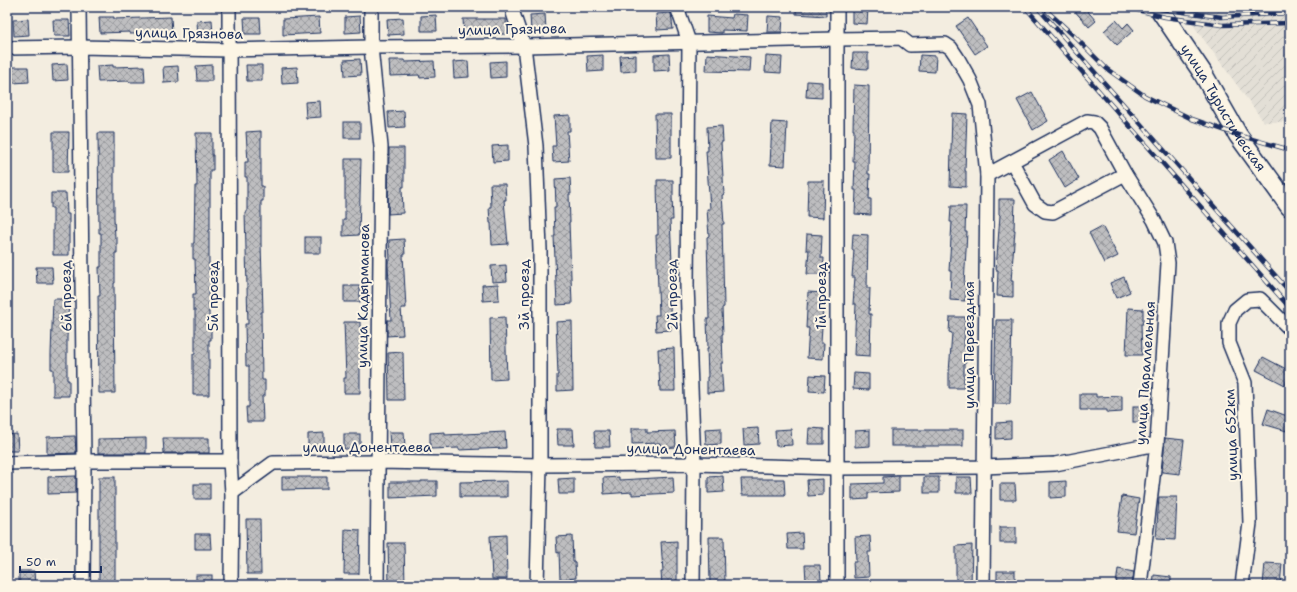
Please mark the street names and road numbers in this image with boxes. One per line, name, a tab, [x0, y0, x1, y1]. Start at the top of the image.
street label: улица Грязнова	[458, 19, 566, 39]
street label: улица Грязнова	[135, 23, 243, 43]
street label: улица Туристическая	[1177, 40, 1270, 175]
street label: улица Кадырманова	[353, 224, 373, 368]
street label: 3й проезд	[515, 259, 533, 331]
street label: 2й проезд	[662, 259, 682, 331]
street label: 6й проезд	[56, 260, 76, 332]
street label: 5й проезд	[204, 261, 222, 331]
street label: 1й проезд	[812, 262, 830, 330]
street label: улица Переездная	[960, 281, 978, 409]
street label: улица Параллельная	[1131, 300, 1159, 446]
street label: улица 652км	[1220, 389, 1242, 481]
street label: улица Донентаева	[302, 438, 432, 456]
street label: улица Донентаева	[626, 439, 756, 459]

